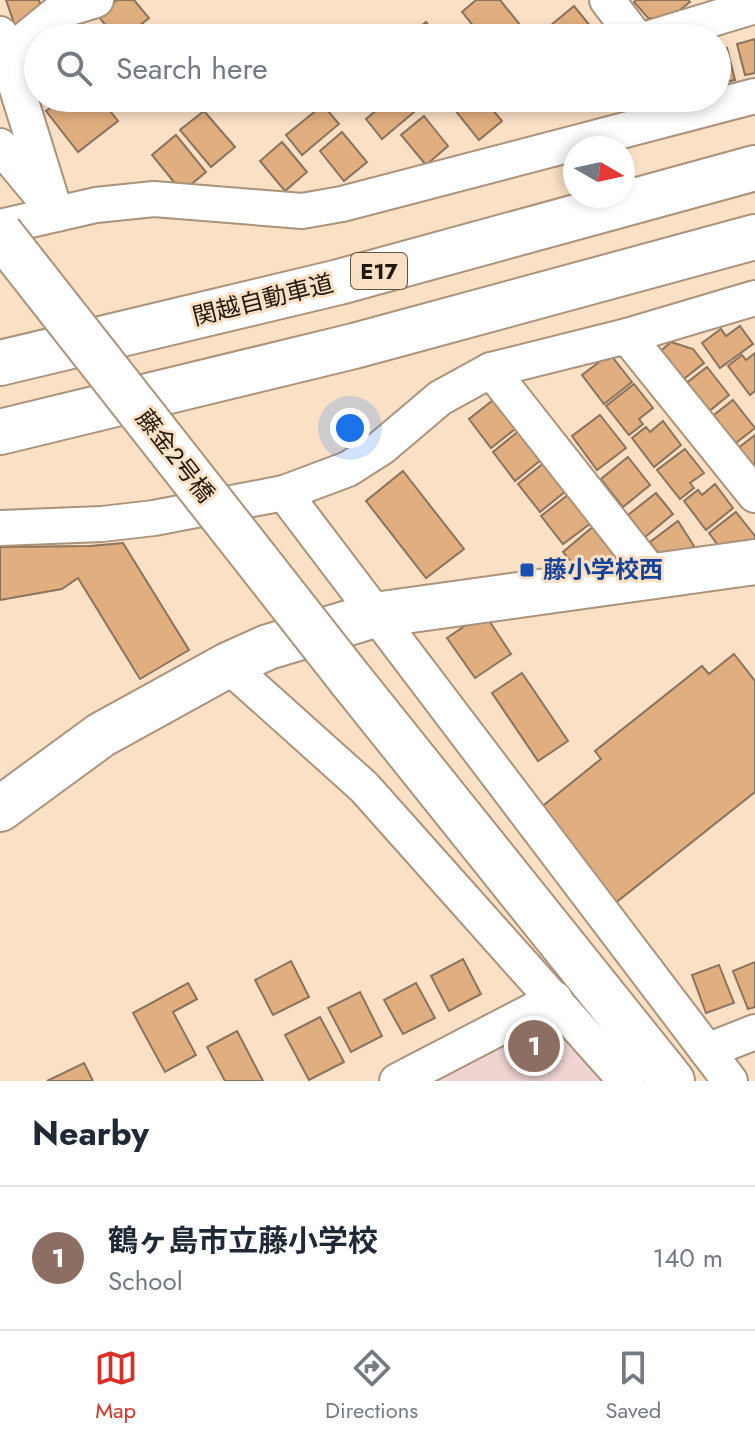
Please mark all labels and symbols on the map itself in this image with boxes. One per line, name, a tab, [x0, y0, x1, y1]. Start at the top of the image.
north arrow	[563, 136, 635, 208]
road number: E17	[351, 253, 407, 289]
street label: 関越自動車道	[189, 265, 337, 334]
street label: 藤金2号橋	[128, 402, 223, 510]
your location	[330, 408, 370, 448]
place label: 藤小学校西	[543, 552, 663, 587]
marker: 藤小学校西	[518, 561, 536, 579]
pin: 1	[508, 1016, 560, 1076]

